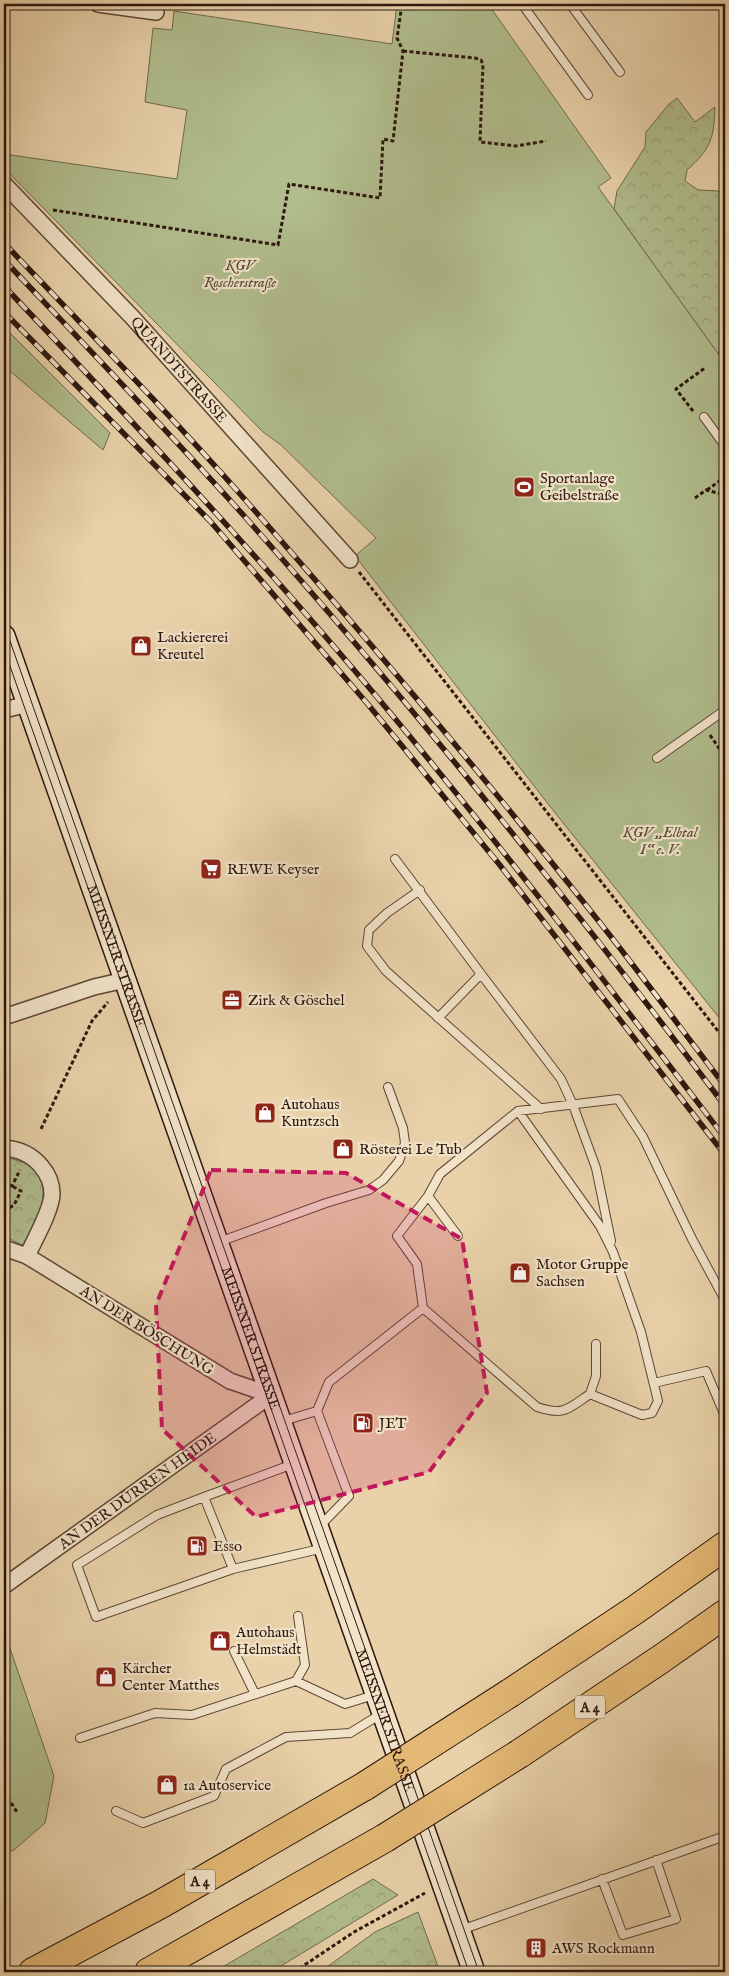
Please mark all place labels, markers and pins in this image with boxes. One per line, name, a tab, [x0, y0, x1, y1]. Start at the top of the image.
place label: Sportanlage Geibelstraße	[540, 469, 619, 505]
sports icon: Sportanlage Geibelstraße	[512, 475, 536, 499]
place label: Lackiererei Kreutel	[157, 628, 228, 664]
shop icon: Lackiererei Kreutel	[129, 634, 153, 658]
supermarket icon: REWE Keyser	[199, 857, 223, 881]
place label: REWE Keyser	[227, 860, 320, 879]
office icon: Zirk & Göschel	[220, 988, 244, 1012]
place label: Zirk & Göschel	[248, 991, 345, 1010]
place label: Autohaus Kuntzsch	[280, 1095, 340, 1131]
shop icon: Autohaus Kuntzsch	[253, 1101, 277, 1125]
shop icon: Rösterei Le Tub	[331, 1137, 355, 1161]
place label: Rösterei Le Tub	[359, 1140, 462, 1159]
place label: Motor Gruppe Sachsen	[536, 1255, 628, 1291]
shop icon: Motor Gruppe Sachsen	[508, 1261, 532, 1285]
fuel station icon: JET	[351, 1411, 375, 1435]
place label: JET	[377, 1414, 407, 1433]
fuel station icon: Esso	[185, 1534, 209, 1558]
place label: Esso	[213, 1537, 242, 1556]
place label: Autohaus Helmstädt	[235, 1623, 301, 1659]
shop icon: Autohaus Helmstädt	[208, 1629, 232, 1653]
place label: Kärcher Center Matthes	[122, 1659, 219, 1695]
shop icon: Kärcher Center Matthes	[94, 1665, 118, 1689]
shop icon: 1a Autoservice	[155, 1773, 179, 1797]
place label: 1a Autoservice	[183, 1776, 271, 1795]
building icon: AWS Rockmann	[524, 1936, 548, 1960]
place label: AWS Rockmann	[551, 1939, 655, 1958]

